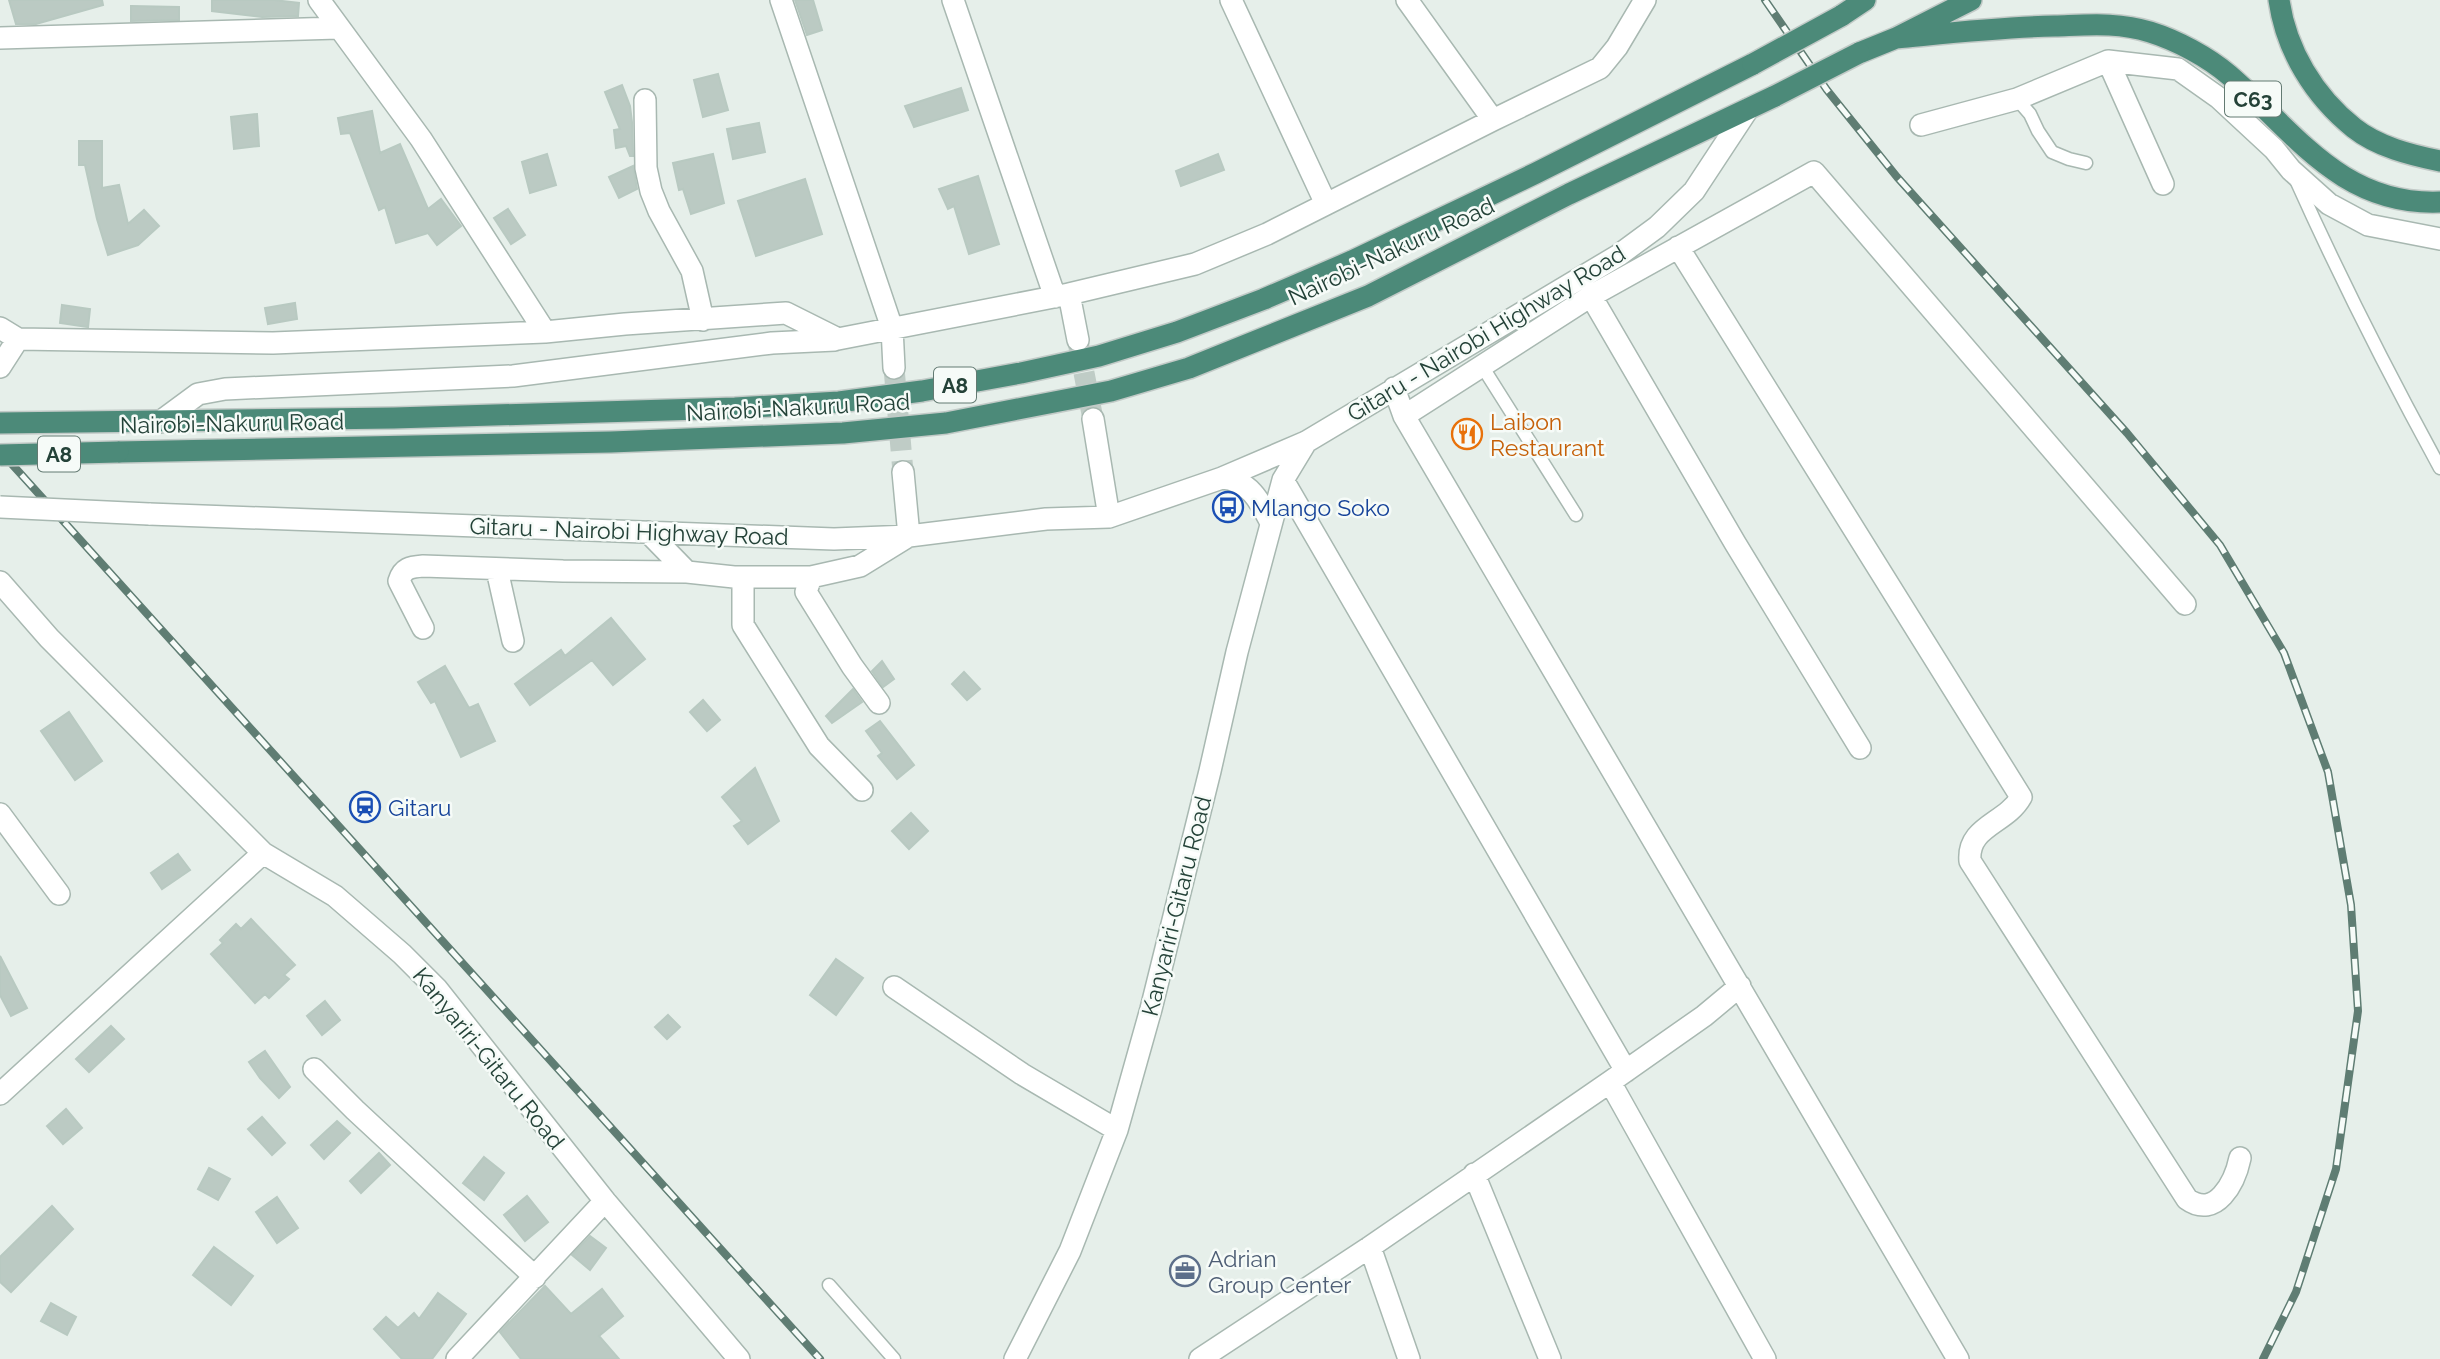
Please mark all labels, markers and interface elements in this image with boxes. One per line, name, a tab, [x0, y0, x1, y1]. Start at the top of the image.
road number: C63	[2225, 82, 2281, 116]
street label: Nairobi-Nakuru Road	[1284, 191, 1498, 311]
street label: Gitaru - Nairobi Highway Road	[1342, 239, 1630, 427]
road number: A8	[934, 368, 976, 402]
street label: Nairobi-Nakuru Road	[685, 388, 911, 426]
street label: Nairobi-Nakuru Road	[120, 408, 344, 438]
place label: Laibon Restaurant	[1490, 408, 1605, 461]
restaurant icon: Laibon Restaurant	[1450, 417, 1484, 451]
road number: A8	[38, 436, 80, 472]
bus stop icon: Mlango Soko	[1211, 490, 1245, 524]
place label: Mlango Soko	[1251, 494, 1390, 521]
street label: Gitaru - Nairobi Highway Road	[469, 512, 789, 550]
station icon: Gitaru	[348, 790, 382, 824]
street label: Kanyariri-Gitaru Road	[1136, 793, 1216, 1019]
place label: Gitaru	[388, 794, 451, 821]
street label: Kanyariri-Gitaru Road	[408, 962, 570, 1154]
place label: Adrian Group Center	[1208, 1245, 1351, 1298]
office icon: Adrian Group Center	[1168, 1254, 1202, 1288]

